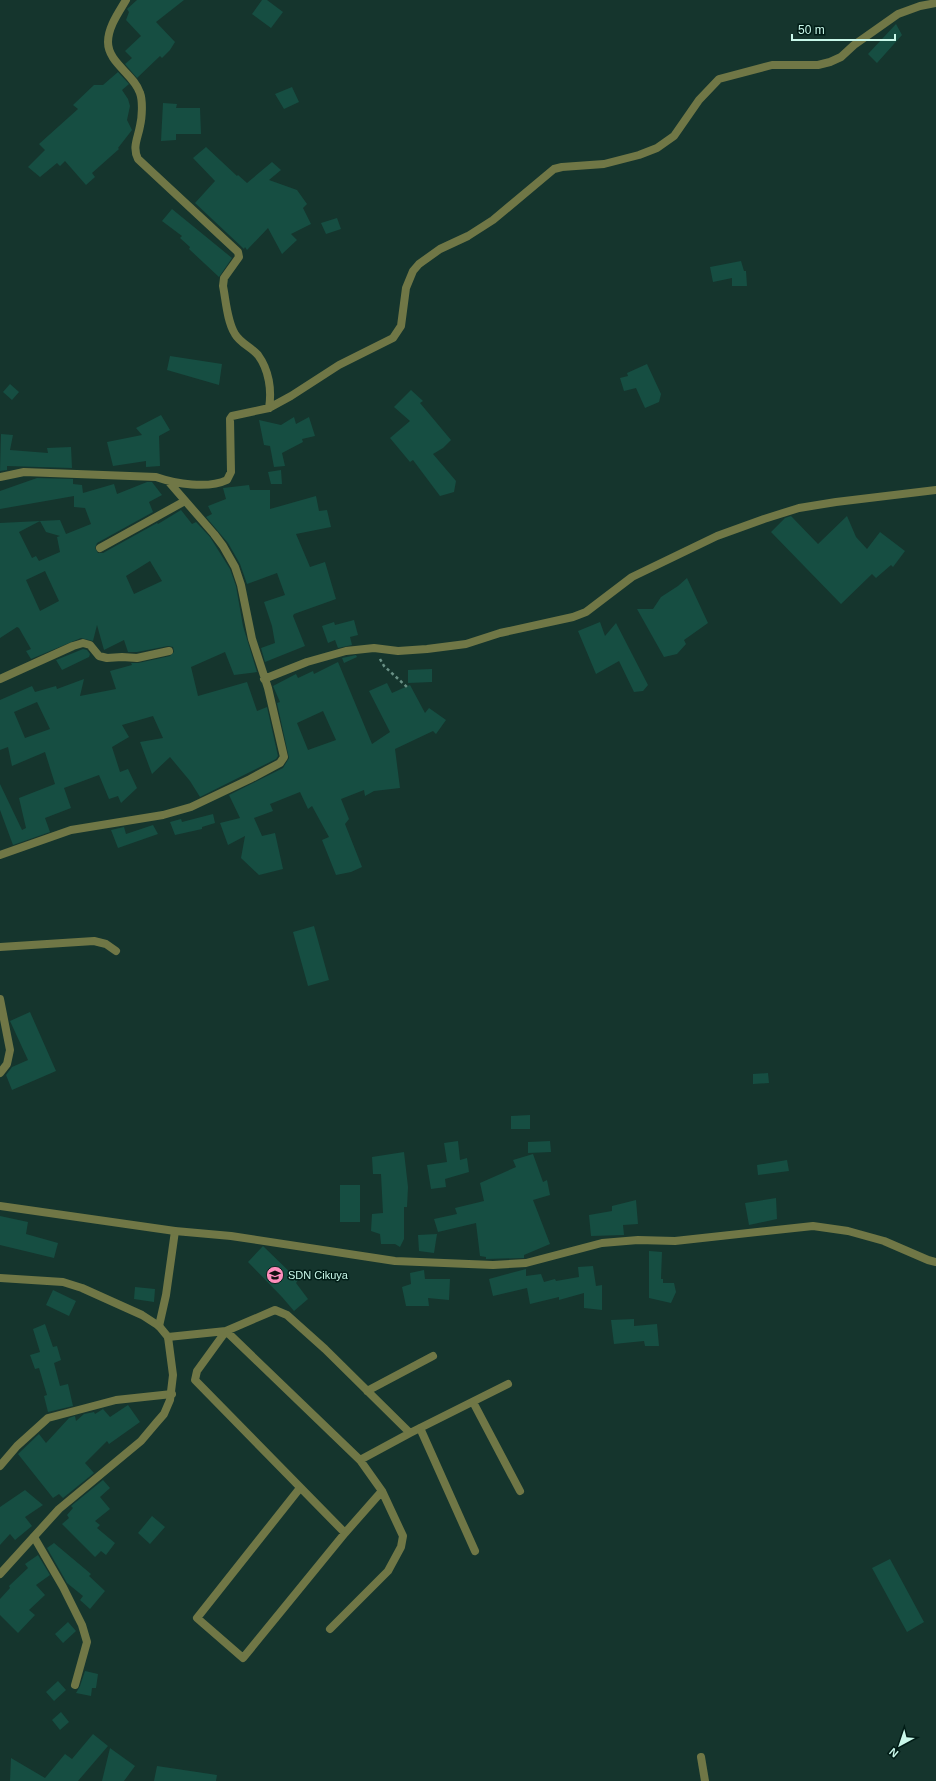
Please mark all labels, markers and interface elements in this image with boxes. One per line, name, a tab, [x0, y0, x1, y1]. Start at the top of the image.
scale bar	[792, 16, 895, 42]
text: 50 m	[798, 23, 825, 37]
school or university icon: SDN Cikuya	[265, 1265, 285, 1285]
place label: SDN Cikuya	[288, 1269, 349, 1281]
north arrow	[880, 1725, 920, 1765]
text: N	[887, 1745, 900, 1760]

